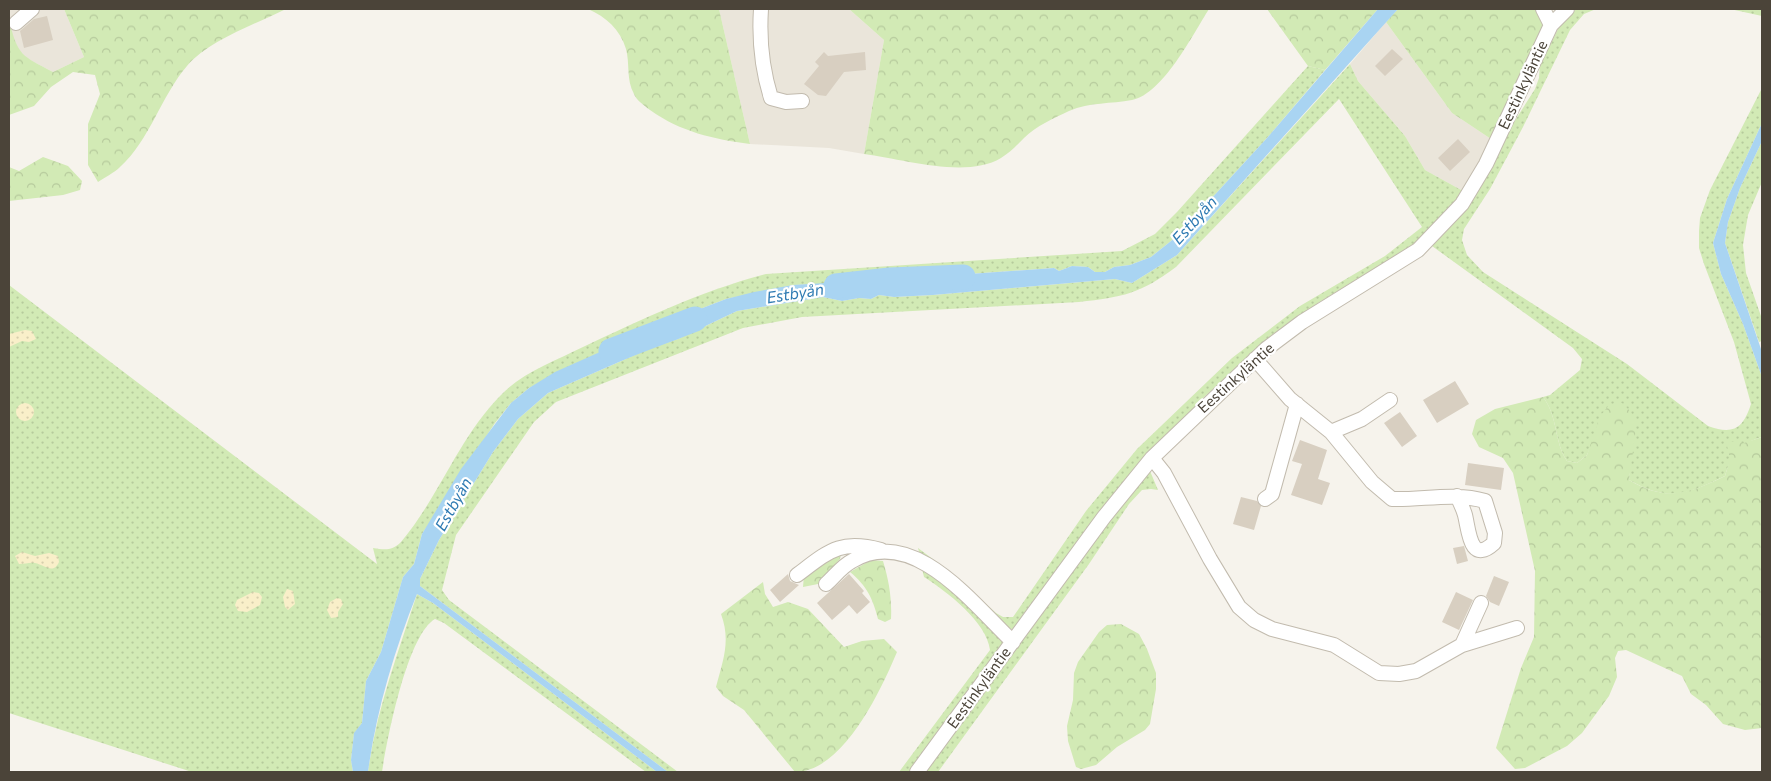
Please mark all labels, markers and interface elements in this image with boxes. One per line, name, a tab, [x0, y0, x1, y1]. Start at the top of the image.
street label: Eestinkyläntie	[1494, 37, 1551, 132]
water label: Estbyån	[1167, 192, 1220, 248]
water label: Estbyån	[765, 279, 825, 306]
street label: Eestinkyläntie	[1194, 338, 1277, 416]
water label: Estbyån	[430, 474, 475, 534]
street label: Eestinkyläntie	[943, 643, 1014, 732]

